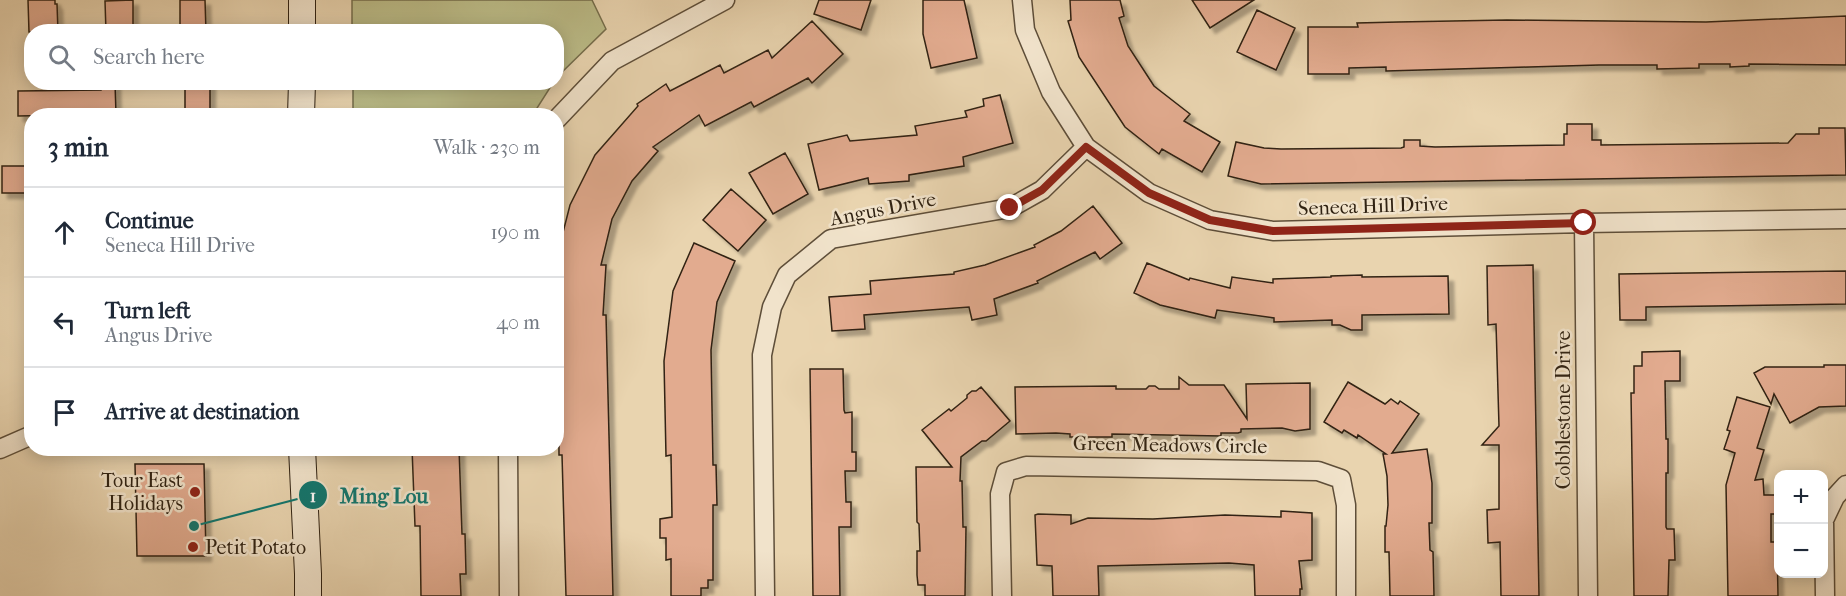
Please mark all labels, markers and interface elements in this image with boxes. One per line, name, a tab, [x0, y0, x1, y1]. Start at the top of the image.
search box	[24, 24, 564, 90]
icon: search	[45, 41, 78, 74]
text: Search here	[93, 44, 205, 70]
text: 3 min	[48, 132, 109, 163]
text: Walk · 230 m	[434, 136, 540, 159]
street label: Angus Drive	[827, 187, 938, 231]
street label: Seneca Hill Drive	[1298, 192, 1448, 220]
route end	[996, 194, 1022, 220]
text: Continue	[105, 208, 194, 234]
route start	[1570, 209, 1596, 235]
icon: ahead	[48, 216, 81, 249]
text: 190 m	[490, 221, 540, 244]
text: Seneca Hill Drive	[105, 234, 255, 257]
text: Turn left	[105, 298, 191, 324]
icon: left	[48, 306, 81, 339]
text: 40 m	[496, 311, 540, 334]
text: Angus Drive	[105, 324, 212, 347]
street label: Cobblestone Drive	[1552, 331, 1575, 489]
icon: arrive	[48, 396, 81, 429]
text: Arrive at destination	[105, 399, 299, 425]
street label: Green Meadows Circle	[1073, 432, 1267, 458]
place label: Tour East Holidays	[101, 469, 183, 515]
map controls	[1774, 470, 1828, 578]
button: +	[1774, 470, 1828, 524]
callout: Ming Lou	[298, 476, 440, 515]
text: Ming Lou	[339, 484, 428, 508]
marker: Tour East Holidays	[188, 485, 202, 499]
text: 1	[310, 486, 316, 507]
button: −	[1774, 524, 1828, 578]
place label: Petit Potato	[205, 536, 306, 559]
marker: Petit Potato	[186, 540, 200, 554]

